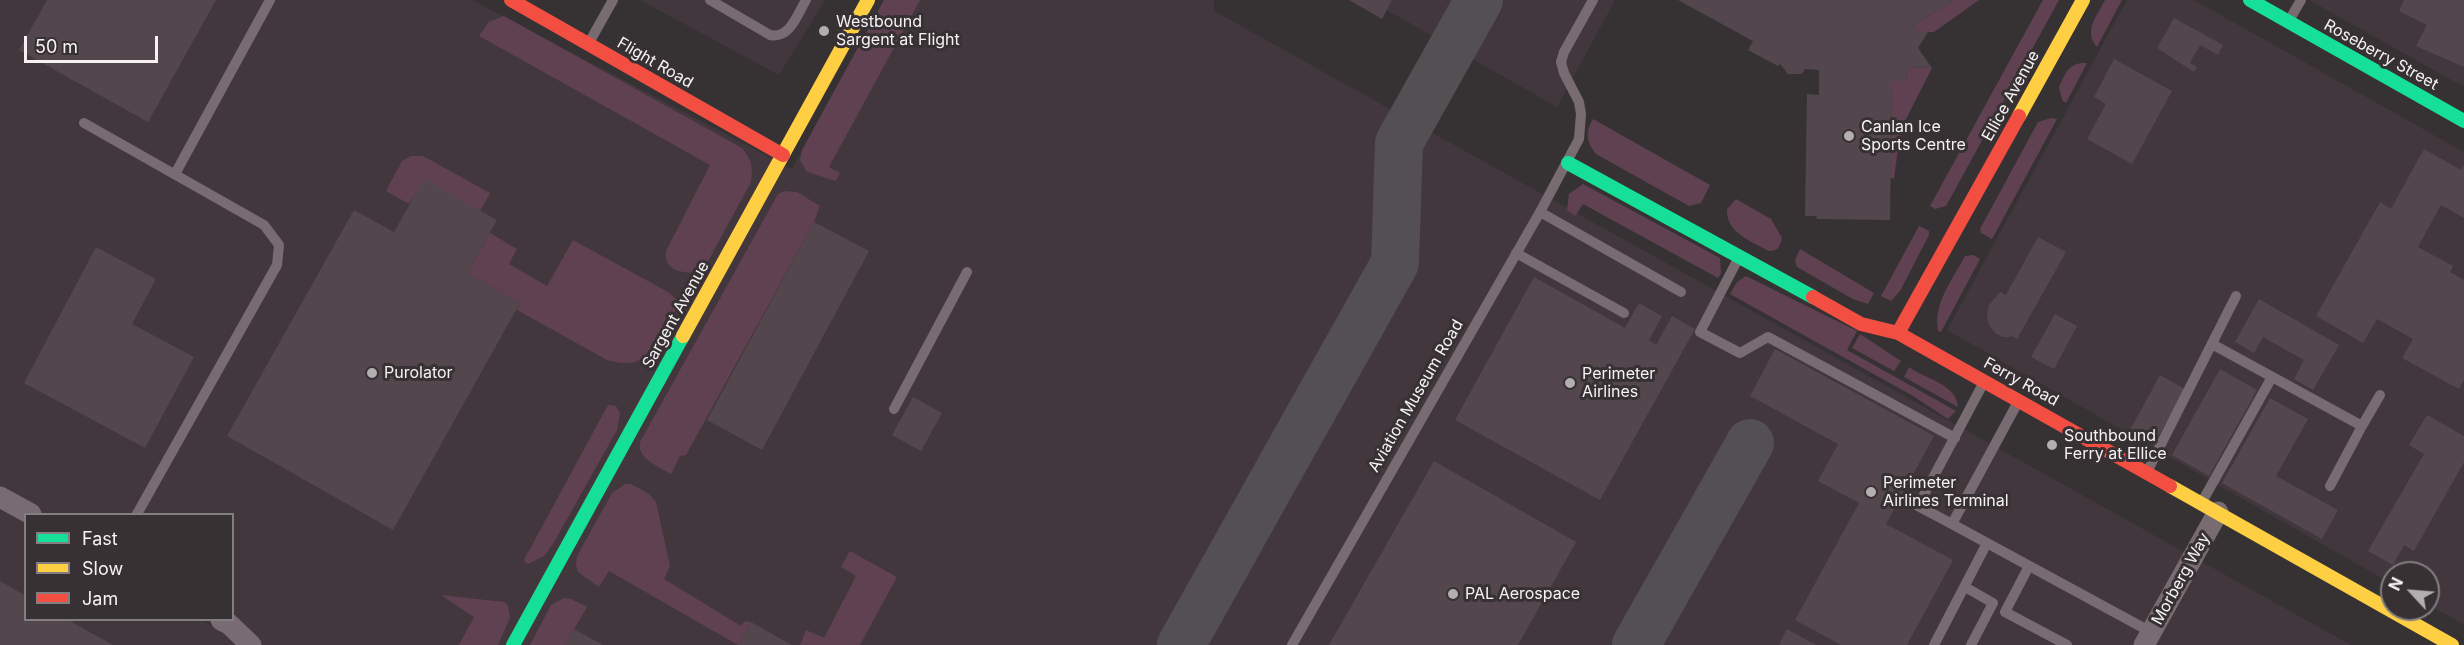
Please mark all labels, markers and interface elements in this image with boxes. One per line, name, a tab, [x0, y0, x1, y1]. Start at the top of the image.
place label: Westbound Sargent at Flight	[836, 12, 960, 50]
street label: Roseberry Street	[2320, 16, 2442, 94]
scale bar	[27, 24, 160, 62]
marker: Westbound Sargent at Flight	[817, 24, 831, 38]
street label: Flight Road	[613, 33, 697, 93]
text: 50 m	[35, 36, 78, 57]
street label: Ellice Avenue	[1978, 47, 2044, 145]
place label: Canlan Ice Sports Centre	[1861, 117, 1966, 155]
marker: Canlan Ice Sports Centre	[1842, 129, 1856, 143]
street label: Sargent Avenue	[639, 258, 713, 372]
street label: Aviation Museum Road	[1365, 316, 1467, 476]
street label: Ferry Road	[1980, 354, 2062, 410]
place label: Purolator	[384, 363, 453, 383]
place label: Perimeter Airlines	[1582, 364, 1655, 402]
marker: Purolator	[365, 366, 379, 380]
marker: Perimeter Airlines	[1563, 376, 1577, 390]
place label: Southbound Ferry at Ellice	[2064, 426, 2167, 464]
marker: Southbound Ferry at Ellice	[2045, 438, 2059, 452]
place label: Perimeter Airlines Terminal	[1883, 473, 2009, 511]
marker: Perimeter Airlines Terminal	[1864, 485, 1878, 499]
legend	[24, 513, 234, 621]
text: Fast	[82, 528, 118, 549]
street label: Morberg Way	[2148, 530, 2214, 628]
text: Slow	[82, 558, 123, 579]
north arrow	[2380, 561, 2440, 621]
text: N	[2384, 574, 2407, 594]
place label: PAL Aerospace	[1465, 584, 1580, 604]
marker: PAL Aerospace	[1446, 587, 1460, 601]
text: Jam	[82, 588, 118, 609]

